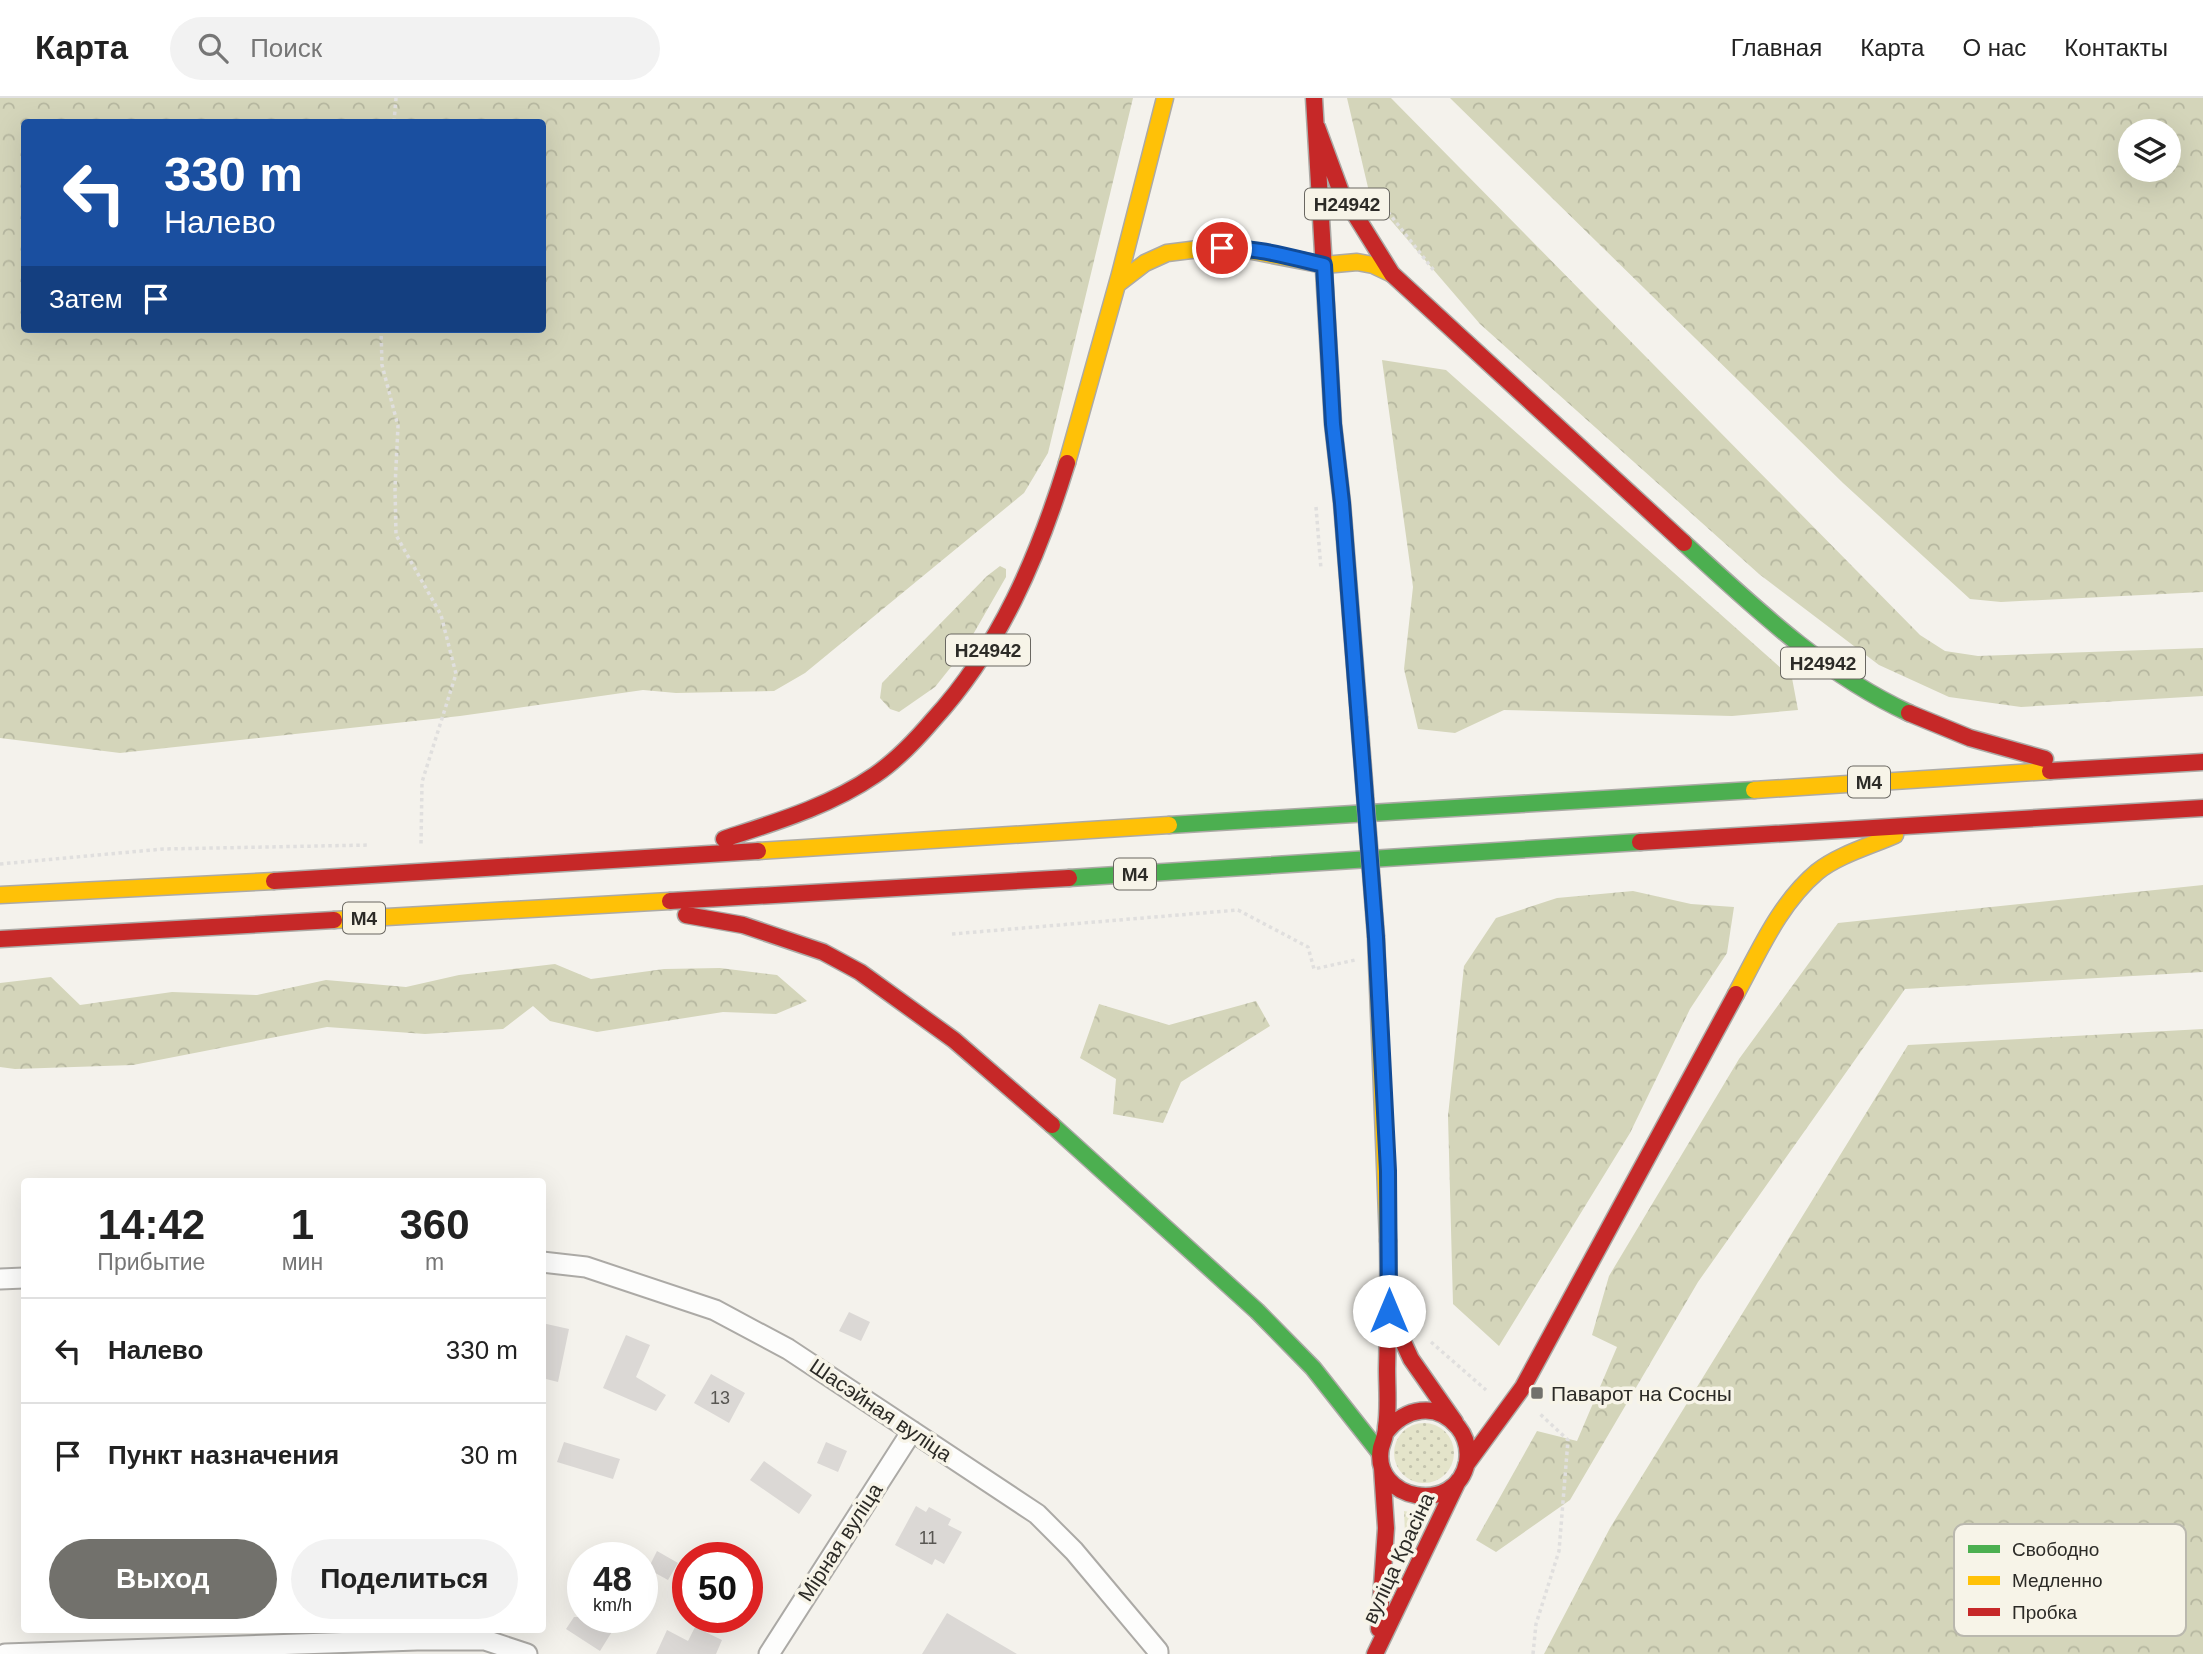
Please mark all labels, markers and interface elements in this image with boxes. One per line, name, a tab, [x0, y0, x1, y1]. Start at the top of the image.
search box	[170, 17, 660, 80]
text: Карта	[35, 29, 128, 66]
icon: search	[194, 29, 232, 67]
text: Поиск	[250, 33, 322, 63]
text: Главная	[1731, 34, 1822, 61]
text: Карта	[1860, 34, 1924, 61]
text: О нас	[1962, 34, 2026, 61]
text: Контакты	[2064, 34, 2168, 61]
map controls	[2118, 119, 2181, 182]
button: layers	[2118, 119, 2181, 182]
icon: left	[49, 147, 140, 238]
text: 330 m	[164, 147, 303, 201]
road number: Н24942	[1305, 188, 1389, 220]
text: Налево	[164, 204, 276, 240]
pin	[1192, 218, 1252, 278]
icon: arrive	[1203, 229, 1241, 267]
icon: arrive	[137, 280, 175, 318]
text: Затем	[49, 284, 123, 314]
road number: Н24942	[946, 635, 1030, 666]
road number: Н24942	[1781, 648, 1865, 678]
road number: М4	[1848, 766, 1890, 797]
road number: М4	[1114, 859, 1156, 890]
road number: М4	[343, 902, 385, 933]
text: 14:42	[98, 1201, 205, 1248]
text: 1	[291, 1201, 314, 1248]
text: 360	[400, 1201, 470, 1248]
text: Прибытие	[97, 1249, 205, 1275]
text: мин	[282, 1249, 323, 1275]
text: m	[425, 1249, 444, 1275]
position arrow	[1352, 1274, 1426, 1348]
icon: left	[49, 1332, 87, 1370]
text: Налево	[108, 1335, 203, 1365]
text: 330 m	[446, 1335, 518, 1365]
street label: Шасэйная вуліца	[806, 1354, 956, 1466]
place label: Паварот на Сосны	[1551, 1382, 1732, 1405]
marker: Паварот на Сосны	[1529, 1385, 1545, 1401]
house number: 13	[710, 1388, 730, 1408]
icon: arrive	[49, 1437, 87, 1475]
text: Пункт назначения	[108, 1440, 339, 1470]
text: 30 m	[460, 1440, 518, 1470]
street label: Мірная вуліца	[793, 1479, 887, 1605]
street label: вуліца Красіна	[1358, 1489, 1438, 1627]
legend	[1954, 1524, 2186, 1636]
house number: 11	[919, 1528, 937, 1548]
button: Выход	[49, 1539, 277, 1619]
button: Поделиться	[291, 1539, 518, 1619]
text: Свободно	[2012, 1539, 2099, 1560]
speed limit sign: 50	[672, 1542, 763, 1633]
text: 48	[593, 1559, 632, 1598]
text: Медленно	[2012, 1570, 2102, 1591]
text: km/h	[593, 1595, 632, 1615]
text: Пробка	[2012, 1602, 2077, 1623]

